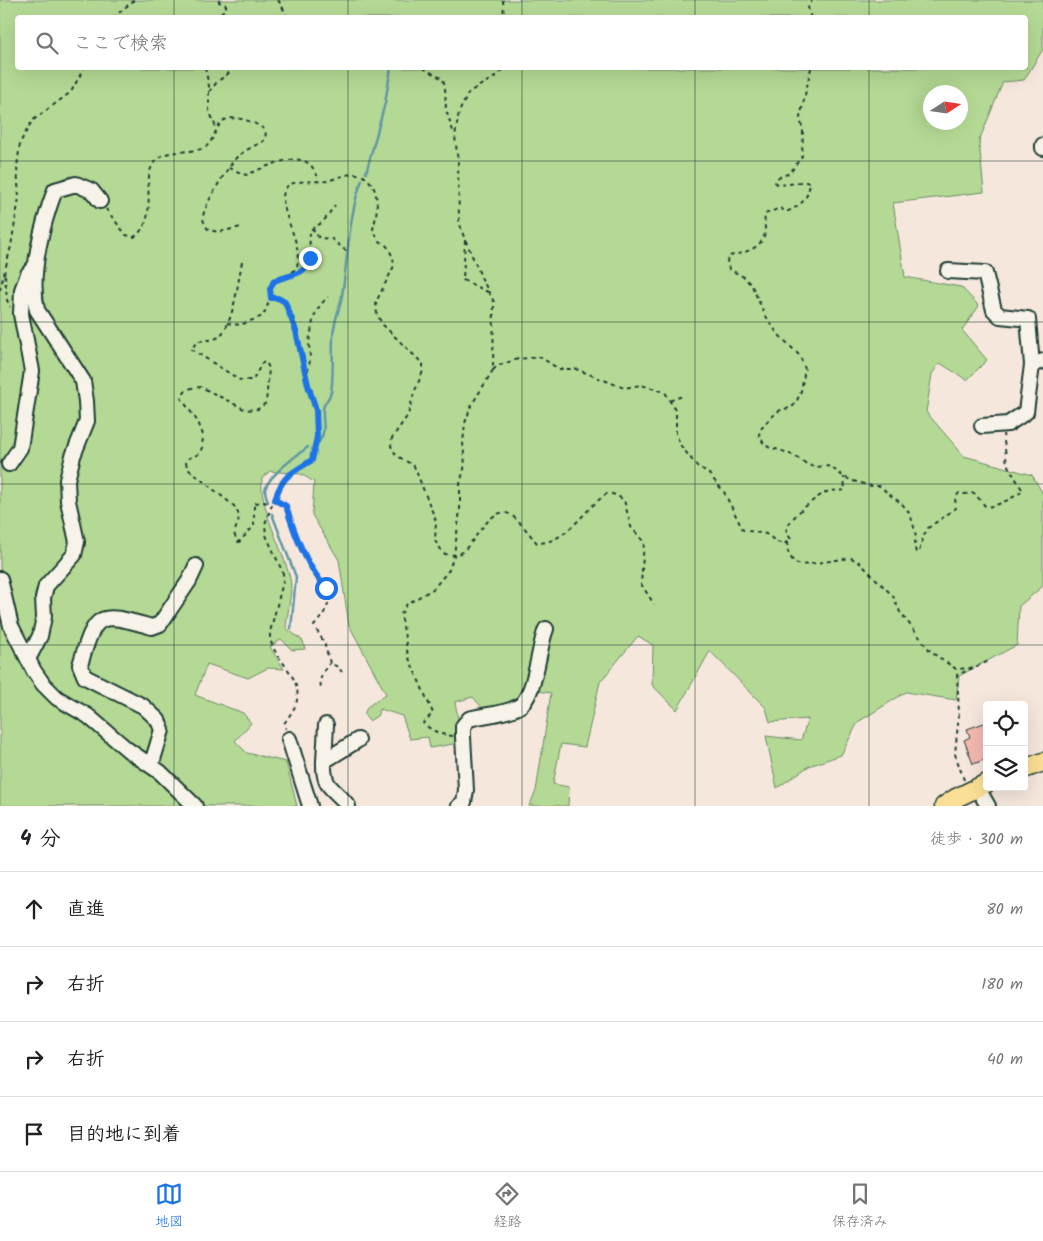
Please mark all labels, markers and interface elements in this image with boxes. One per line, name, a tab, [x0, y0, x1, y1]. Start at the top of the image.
search box	[15, 15, 1028, 70]
icon: search	[33, 29, 61, 57]
text: ここで検索	[73, 29, 168, 59]
north arrow	[923, 85, 968, 130]
route end	[299, 247, 322, 270]
route start	[315, 577, 338, 600]
map controls	[983, 701, 1028, 791]
button: locate	[983, 701, 1028, 746]
button: layers	[983, 746, 1028, 791]
text: 4 分	[20, 823, 61, 856]
text: 徒歩 · 300 m	[930, 827, 1023, 852]
icon: ahead	[20, 895, 48, 923]
text: 直進	[67, 895, 105, 925]
text: 80 m	[986, 897, 1023, 922]
icon: right	[20, 970, 48, 998]
text: 右折	[67, 970, 105, 1000]
text: 180 m	[981, 972, 1023, 997]
icon: right	[20, 1045, 48, 1073]
text: 右折	[67, 1045, 105, 1075]
text: 40 m	[987, 1047, 1023, 1072]
icon: arrive	[20, 1120, 48, 1148]
text: 目的地に到着	[67, 1120, 181, 1150]
tab: 地図	[155, 1180, 183, 1233]
tab: 経路	[493, 1180, 521, 1233]
tab: 保存済み	[832, 1180, 888, 1233]

